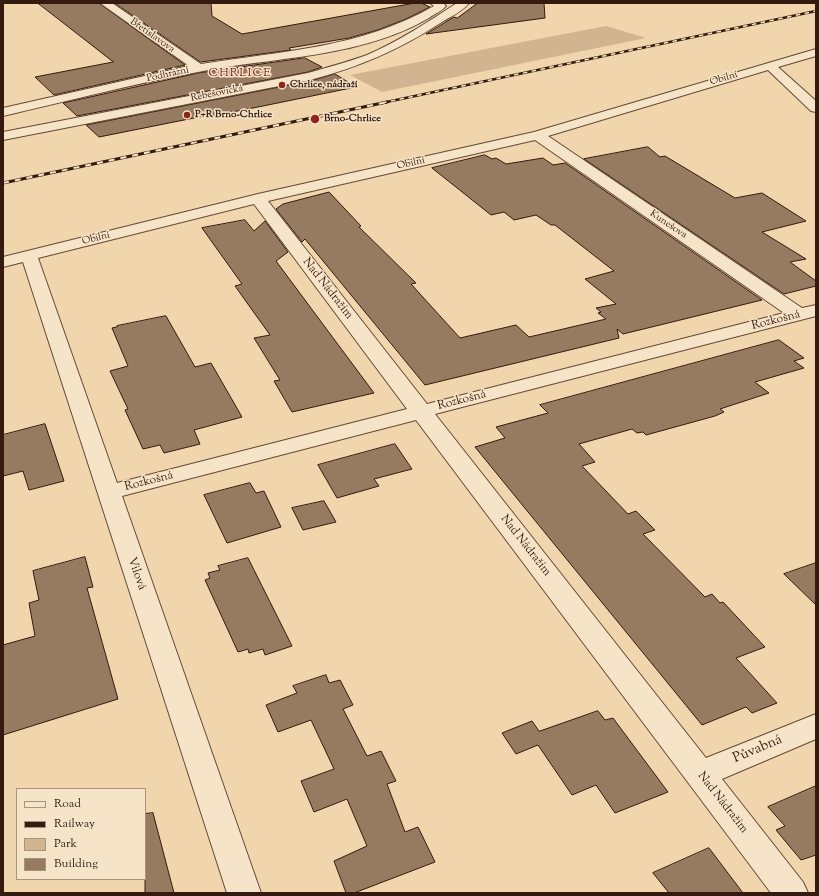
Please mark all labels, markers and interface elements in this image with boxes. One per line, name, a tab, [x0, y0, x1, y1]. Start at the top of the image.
street label: Břetislavova	[127, 16, 177, 56]
street label: Podhrázní	[146, 65, 190, 85]
district label: CHRLICE	[209, 67, 271, 81]
street label: Obilní	[709, 69, 739, 89]
place label: Chrlice, nádraží	[290, 79, 358, 91]
marker: Chrlice, nádraží	[277, 80, 287, 90]
street label: Rebešovická	[190, 83, 244, 105]
place label: P+R Brno-Chrlice	[195, 109, 272, 121]
marker: P+R Brno-Chrlice	[182, 110, 192, 120]
marker: Brno-Chrlice	[309, 113, 321, 125]
place label: Brno-Chrlice	[324, 113, 381, 125]
street label: Obilní	[396, 155, 426, 173]
street label: Kunešova	[647, 208, 689, 242]
street label: Obilní	[81, 230, 111, 248]
street label: Nad Nádražím	[299, 256, 355, 322]
street label: Rozkošná	[750, 308, 802, 334]
street label: Rozkošná	[436, 388, 488, 414]
street label: Rozkošná	[123, 469, 175, 495]
street label: Nad Nádražím	[497, 513, 553, 579]
street label: Vilová	[124, 556, 148, 592]
street label: Půvabná	[731, 732, 785, 768]
street label: Nad Nádražím	[694, 770, 750, 836]
legend	[16, 788, 146, 880]
text: Road	[54, 795, 81, 813]
text: Railway	[54, 815, 95, 833]
text: Park	[54, 835, 77, 853]
text: Building	[54, 855, 98, 873]

